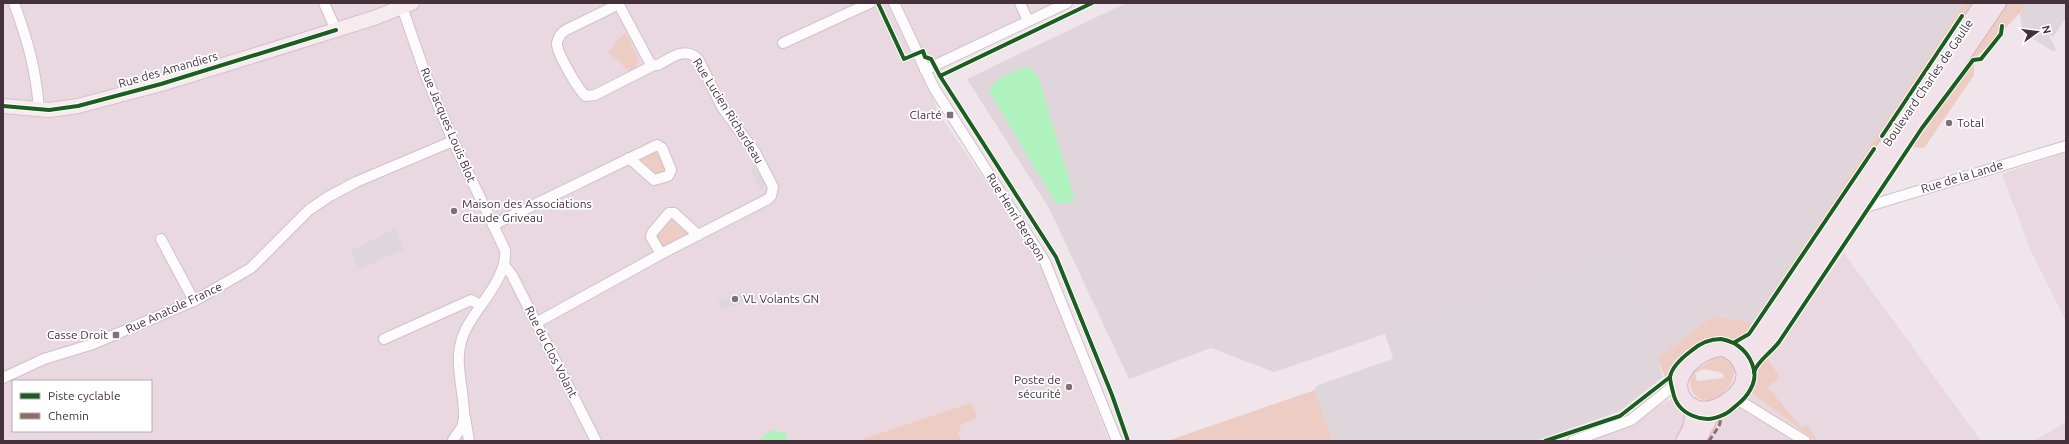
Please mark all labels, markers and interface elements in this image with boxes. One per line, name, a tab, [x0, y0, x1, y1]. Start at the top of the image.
north arrow	[2017, 12, 2057, 52]
street label: Boulevard Charles de Gaulle	[1880, 17, 1975, 149]
text: N	[2040, 24, 2054, 35]
street label: Rue des Amandiers	[117, 49, 219, 90]
street label: Rue Lucien Richardeau	[691, 56, 766, 166]
street label: Rue Jacques Louis Blot	[418, 66, 479, 184]
place label: Clarté	[909, 108, 942, 121]
marker: Clarté	[945, 110, 955, 120]
place label: Total	[1957, 116, 1984, 129]
marker: Total	[1944, 118, 1954, 128]
street label: Rue de la Lande	[1919, 158, 2004, 195]
street label: Rue Henri Bergson	[984, 171, 1049, 263]
place label: Maison des Associations Claude Griveau	[462, 197, 592, 224]
marker: Maison des Associations Claude Griveau	[449, 206, 459, 216]
street label: Rue Anatole France	[124, 280, 224, 336]
place label: VL Volants GN	[743, 292, 819, 305]
marker: VL Volants GN	[730, 294, 740, 304]
street label: Rue du Clos Volant	[523, 304, 580, 400]
place label: Casse Droit	[47, 328, 108, 341]
marker: Casse Droit	[111, 330, 121, 340]
place label: Poste de sécurité	[1014, 373, 1061, 400]
legend	[12, 380, 152, 432]
marker: Poste de sécurité	[1064, 382, 1074, 392]
text: Piste cyclable	[48, 389, 121, 402]
text: Chemin	[48, 409, 89, 422]

